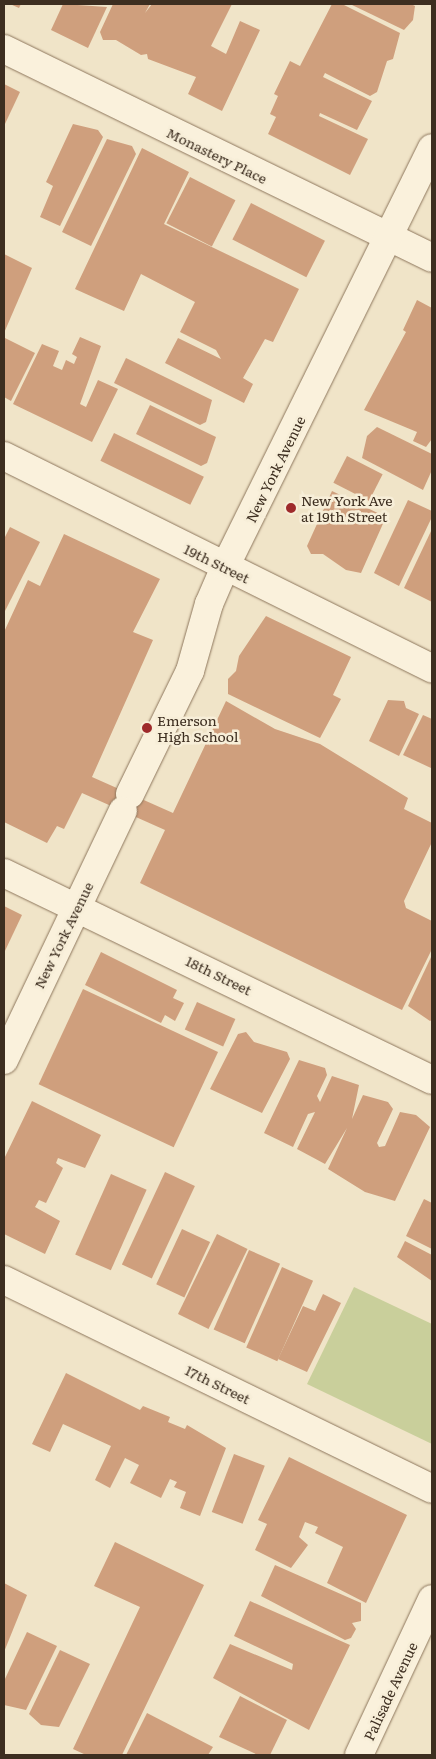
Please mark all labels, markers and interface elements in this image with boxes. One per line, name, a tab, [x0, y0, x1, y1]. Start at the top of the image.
street label: Monastery Place	[164, 123, 270, 187]
street label: New York Avenue	[242, 413, 308, 525]
place label: New York Ave at 19th Street	[301, 492, 393, 524]
marker: New York Ave at 19th Street	[285, 502, 297, 514]
street label: 19th Street	[182, 540, 252, 586]
place label: Emerson High School	[157, 712, 238, 744]
marker: Emerson High School	[141, 722, 153, 734]
street label: New York Avenue	[30, 879, 96, 991]
street label: 18th Street	[183, 952, 255, 998]
street label: 17th Street	[183, 1361, 253, 1407]
street label: Palisade Avenue	[360, 1639, 420, 1743]

